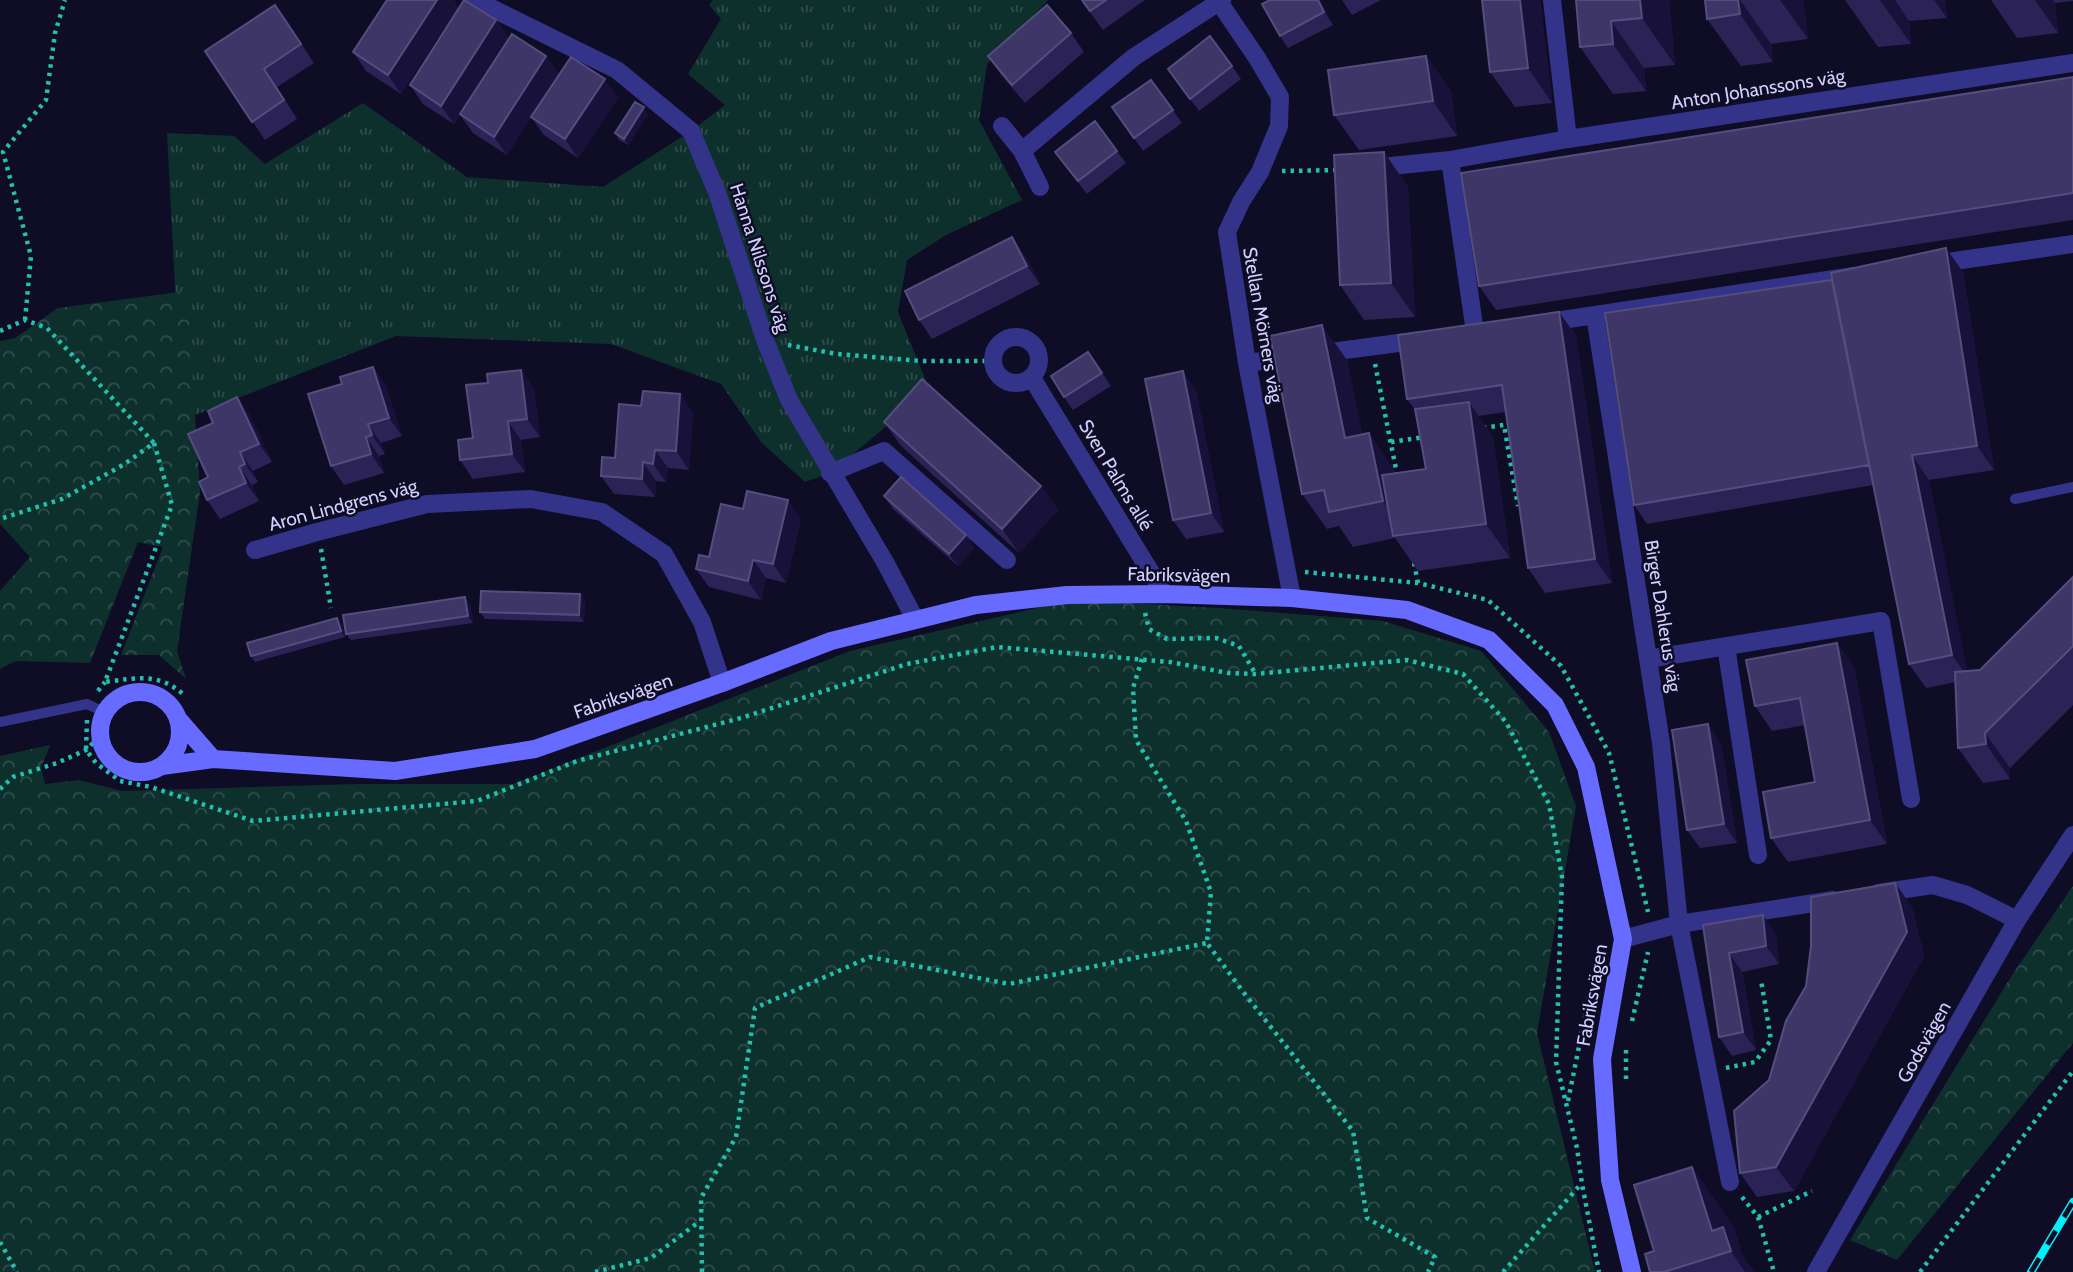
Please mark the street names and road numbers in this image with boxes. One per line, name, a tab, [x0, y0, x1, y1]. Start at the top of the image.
street label: Anton Johanssons väg	[1669, 64, 1847, 114]
street label: Hanna Nilssons väg	[725, 181, 795, 336]
street label: Stellan Mörners väg	[1238, 245, 1288, 405]
street label: Sven Palms allé	[1074, 415, 1158, 535]
street label: Aron Lindgrens väg	[266, 474, 420, 536]
street label: Birger Dahlerus väg	[1640, 538, 1686, 694]
street label: Fabriksvägen	[1127, 563, 1231, 587]
street label: Fabriksvägen	[571, 668, 675, 724]
street label: Fabriksvägen	[1572, 942, 1612, 1048]
street label: Godsvägen	[1892, 997, 1956, 1087]

